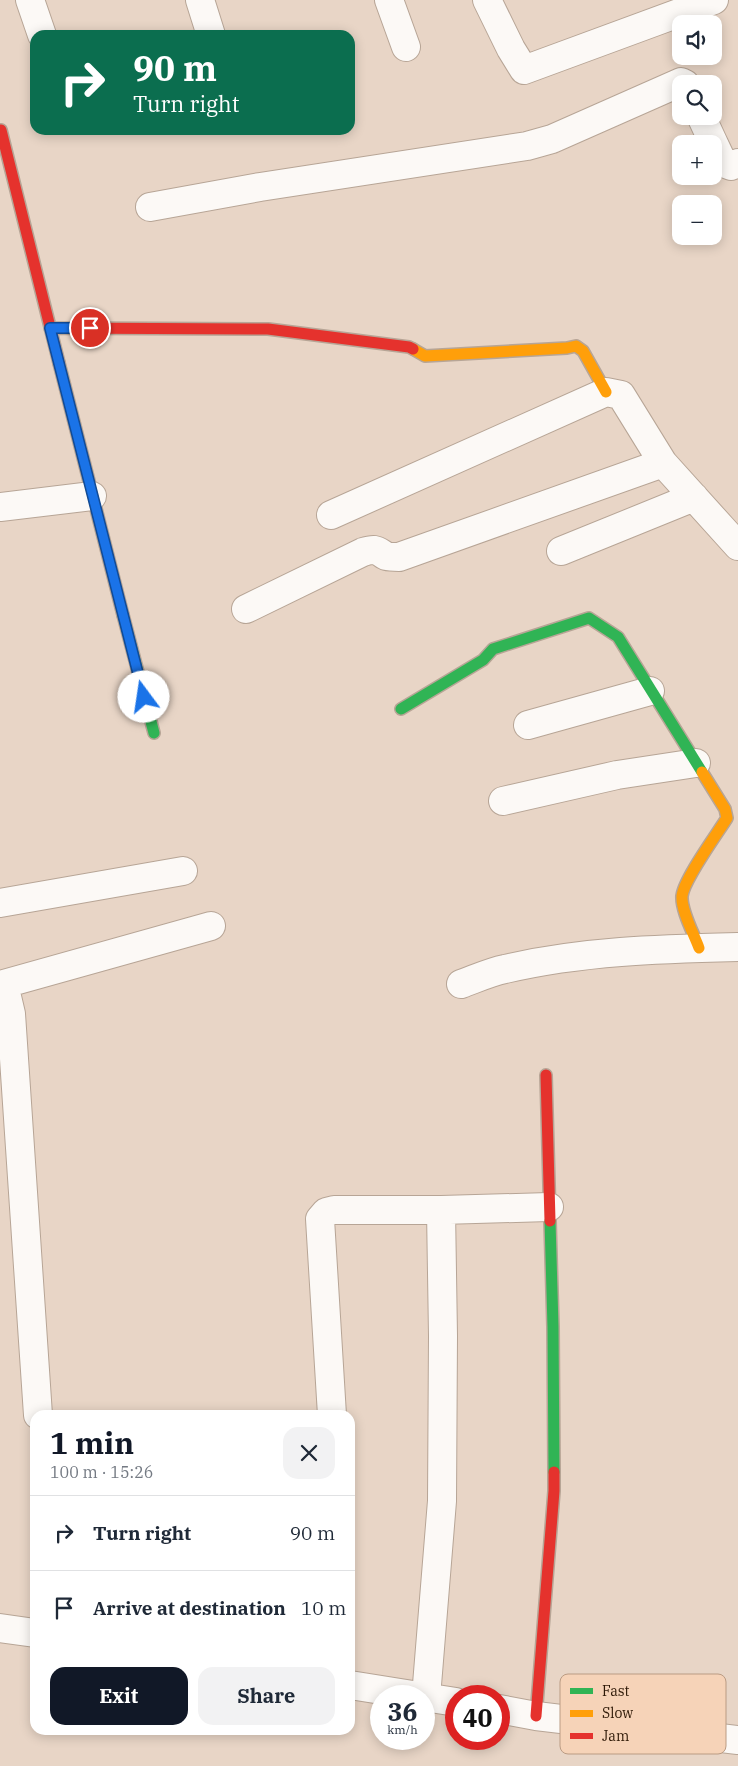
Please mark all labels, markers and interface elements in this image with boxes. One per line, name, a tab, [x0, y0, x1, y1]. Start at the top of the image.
map controls	[672, 15, 722, 245]
button: sound	[672, 15, 722, 65]
text: 90 m	[133, 45, 217, 91]
icon: right	[50, 50, 115, 115]
button: search	[672, 75, 722, 125]
text: Turn right	[133, 89, 240, 118]
button: +	[672, 135, 722, 185]
button: −	[672, 195, 722, 245]
pin	[69, 307, 111, 349]
icon: arrive	[76, 314, 104, 342]
position arrow	[117, 670, 169, 722]
text: 1 min	[50, 1423, 134, 1462]
button: close	[283, 1427, 335, 1479]
text: 100 m · 15:26	[50, 1462, 153, 1482]
icon: right	[50, 1519, 78, 1547]
text: Turn right	[93, 1521, 191, 1545]
text: 90 m	[290, 1521, 335, 1545]
icon: arrive	[50, 1594, 78, 1622]
text: Arrive at destination	[93, 1596, 286, 1620]
text: 10 m	[301, 1596, 346, 1620]
button: Exit	[50, 1667, 188, 1725]
button: Share	[198, 1667, 335, 1725]
legend	[560, 1674, 726, 1754]
text: Fast	[602, 1682, 630, 1700]
speed limit sign: 40	[445, 1685, 510, 1750]
text: 36	[387, 1695, 418, 1728]
text: Slow	[602, 1704, 633, 1722]
text: km/h	[387, 1722, 418, 1737]
text: Jam	[602, 1727, 629, 1745]

